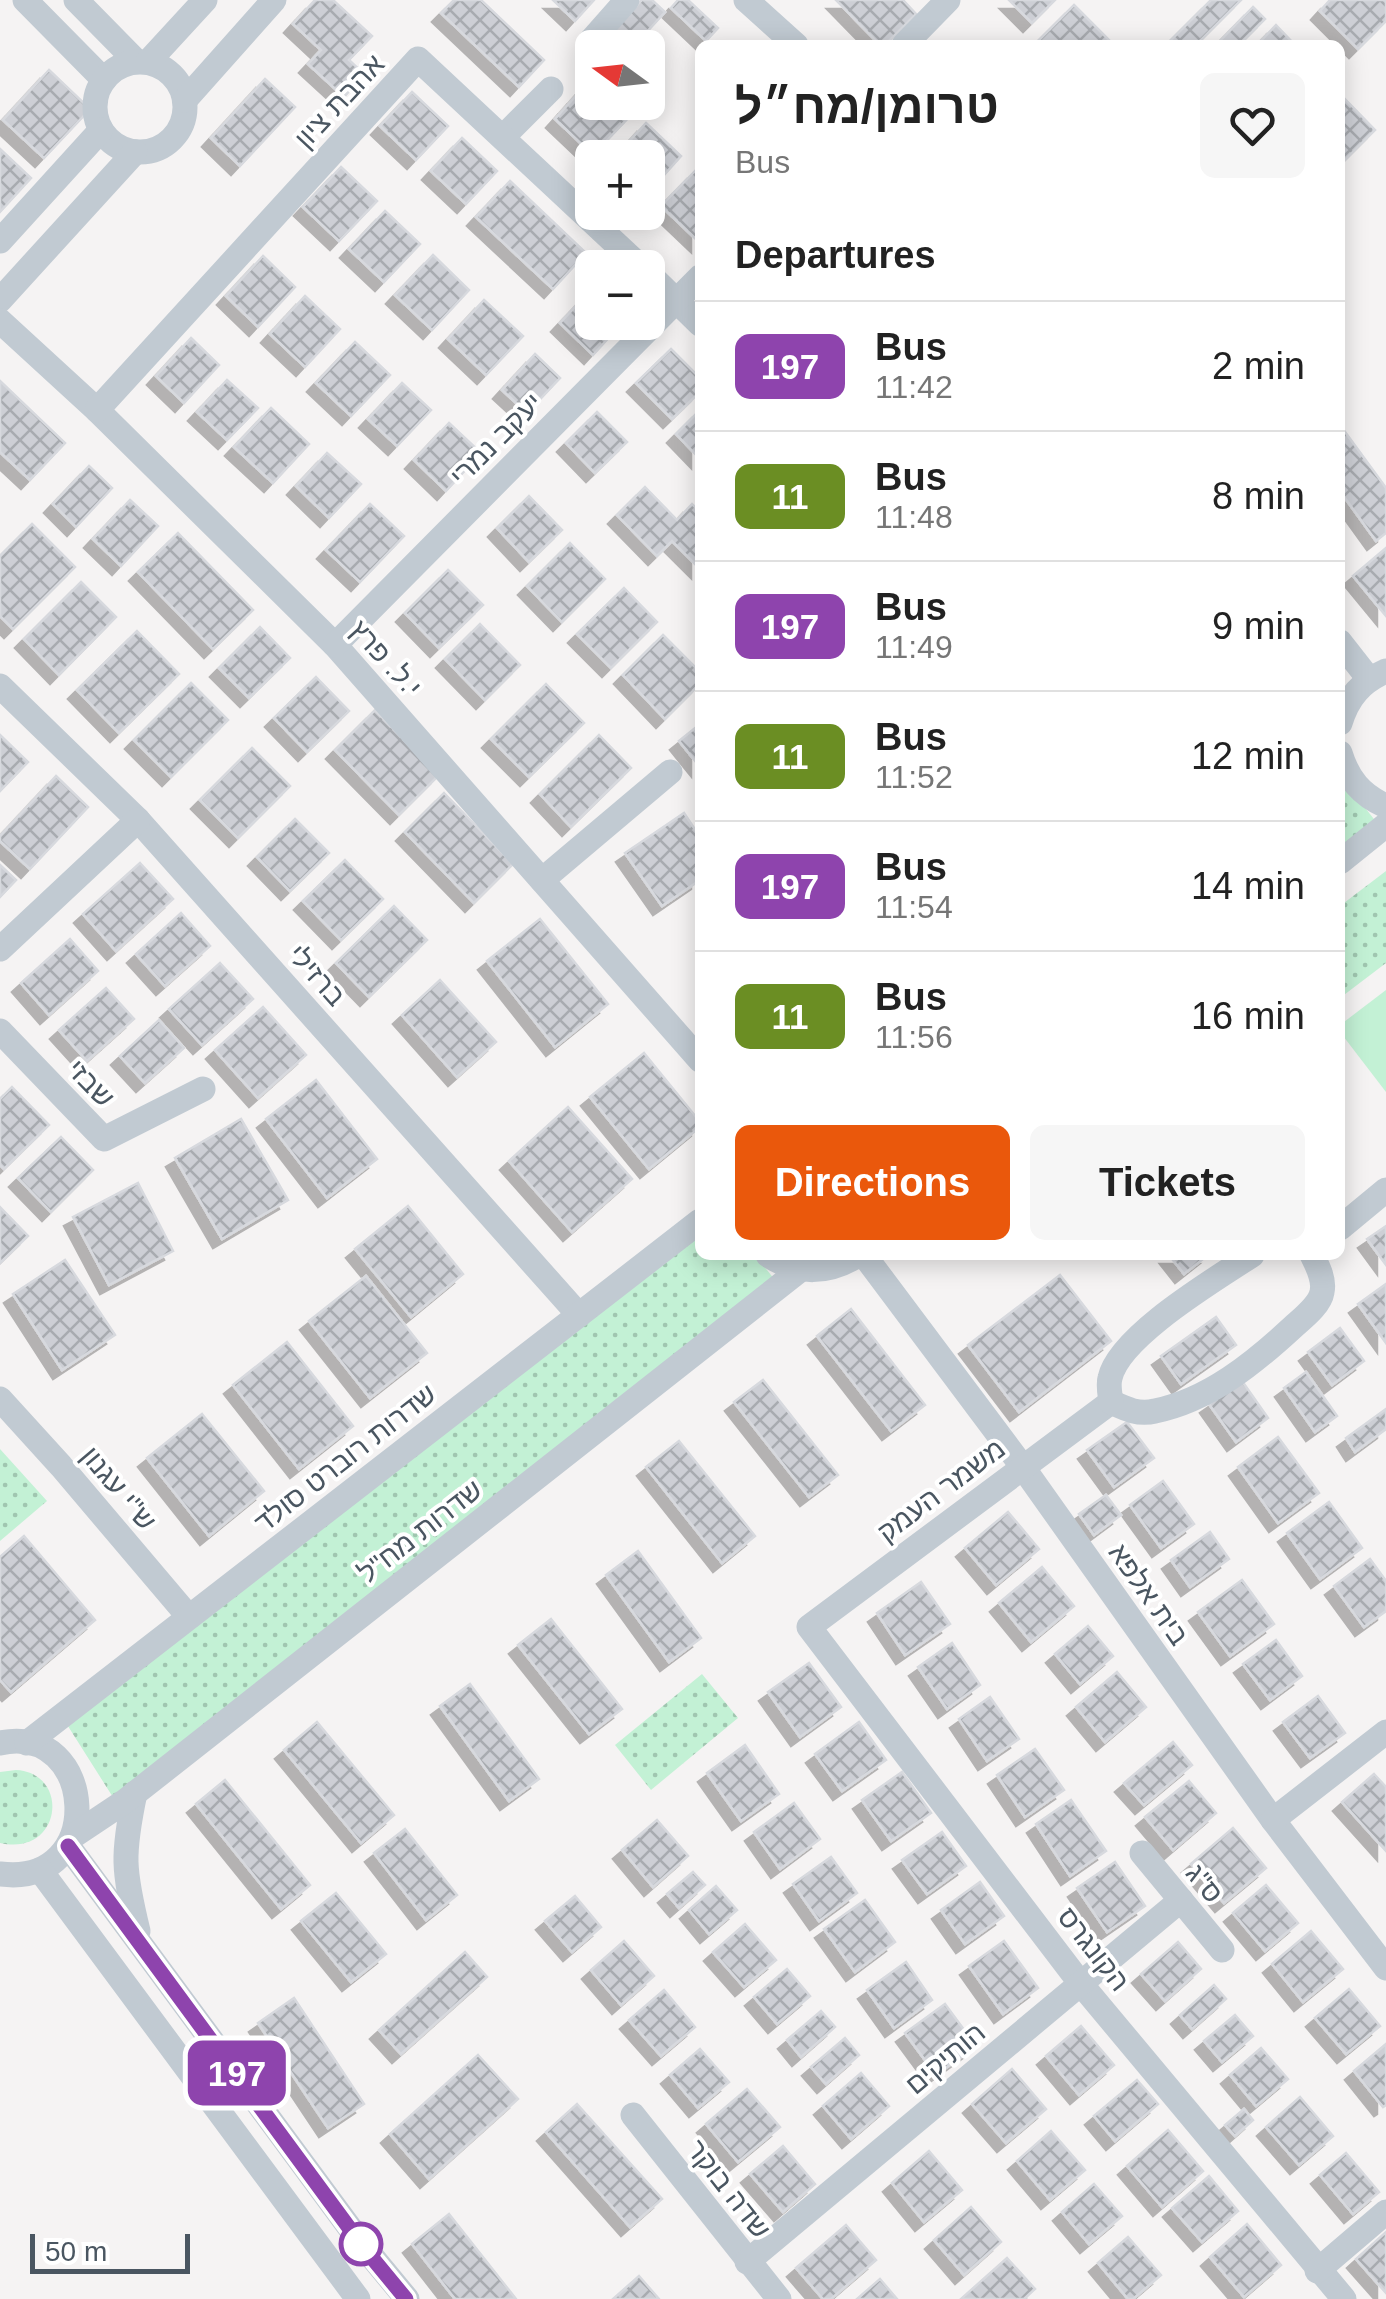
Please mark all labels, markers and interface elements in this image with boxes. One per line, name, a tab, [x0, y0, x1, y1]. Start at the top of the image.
north arrow	[575, 30, 665, 120]
map controls	[575, 30, 665, 340]
street label: אהבת ציון	[288, 48, 391, 154]
button: heart	[1200, 73, 1305, 178]
text: טרומן/מח״ל	[735, 80, 999, 133]
button: +	[575, 140, 665, 230]
text: Bus	[735, 144, 790, 180]
text: Departures	[735, 234, 936, 276]
button: −	[575, 250, 665, 340]
text: Bus	[875, 326, 947, 368]
text: 2 min	[1212, 345, 1305, 387]
text: 197	[761, 347, 819, 386]
text: 11:42	[875, 369, 953, 405]
street label: יעקב נמרי	[444, 387, 549, 492]
text: Bus	[875, 456, 947, 498]
text: 8 min	[1212, 475, 1305, 517]
text: 11	[772, 477, 809, 516]
text: 11:48	[875, 499, 953, 535]
text: Bus	[875, 586, 947, 628]
text: 9 min	[1212, 605, 1305, 647]
text: 197	[761, 607, 819, 646]
street label: י.ל. פרץ	[343, 614, 428, 703]
text: 11:49	[875, 629, 953, 665]
text: Bus	[875, 716, 947, 758]
text: 12 min	[1191, 735, 1305, 777]
text: 11	[772, 737, 809, 776]
text: 11:52	[875, 759, 953, 795]
text: Bus	[875, 846, 947, 888]
text: 14 min	[1191, 865, 1305, 907]
text: 197	[761, 867, 819, 906]
text: 11:54	[875, 889, 953, 925]
street label: ברזילי	[281, 939, 352, 1012]
text: Bus	[875, 976, 947, 1018]
text: 16 min	[1191, 995, 1305, 1037]
text: 11	[772, 997, 809, 1036]
text: 11:56	[875, 1019, 953, 1055]
street label: שבזי	[61, 1053, 120, 1113]
button: Directions	[735, 1125, 1010, 1240]
button: Tickets	[1030, 1125, 1305, 1240]
street label: שדרות רוברט סולד	[249, 1378, 442, 1539]
street label: משמר העמק	[872, 1433, 1011, 1548]
street label: ש"י עגנון	[75, 1440, 162, 1536]
street label: שדרות מח"ל	[353, 1474, 488, 1589]
street label: בית אלפא	[1102, 1538, 1195, 1651]
street label: ס"ג	[1180, 1858, 1229, 1909]
street label: הקונגרס	[1052, 1902, 1136, 1997]
street label: הותיקים	[899, 2016, 991, 2100]
line badge: 197	[180, 2040, 294, 2106]
text: 197	[208, 2054, 266, 2093]
street label: שדה בוקר	[681, 2134, 777, 2245]
unlabelled marker	[340, 2223, 382, 2265]
scale bar	[30, 2229, 190, 2274]
text: 50 m	[45, 2236, 107, 2267]

